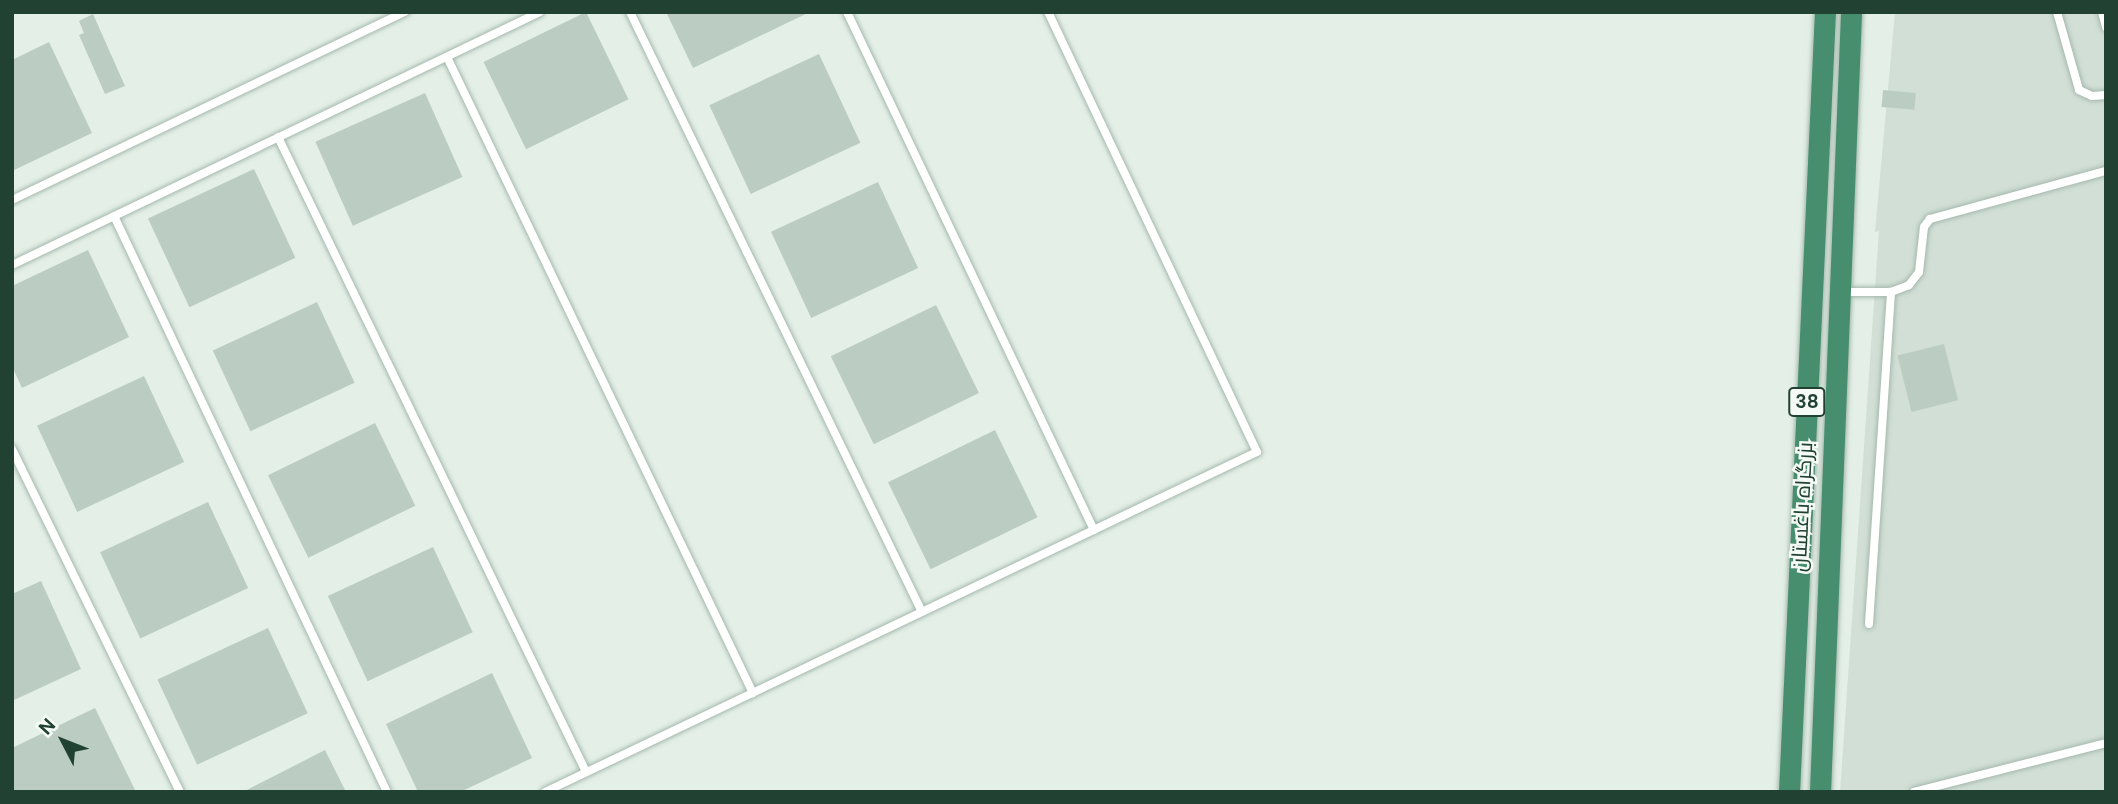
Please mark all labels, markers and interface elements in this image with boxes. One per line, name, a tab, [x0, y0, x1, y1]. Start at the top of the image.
road number: 38	[1788, 386, 1826, 418]
street label: بزرگراه باغستان	[1786, 441, 1818, 573]
north arrow	[28, 706, 98, 776]
text: N	[33, 713, 61, 740]

